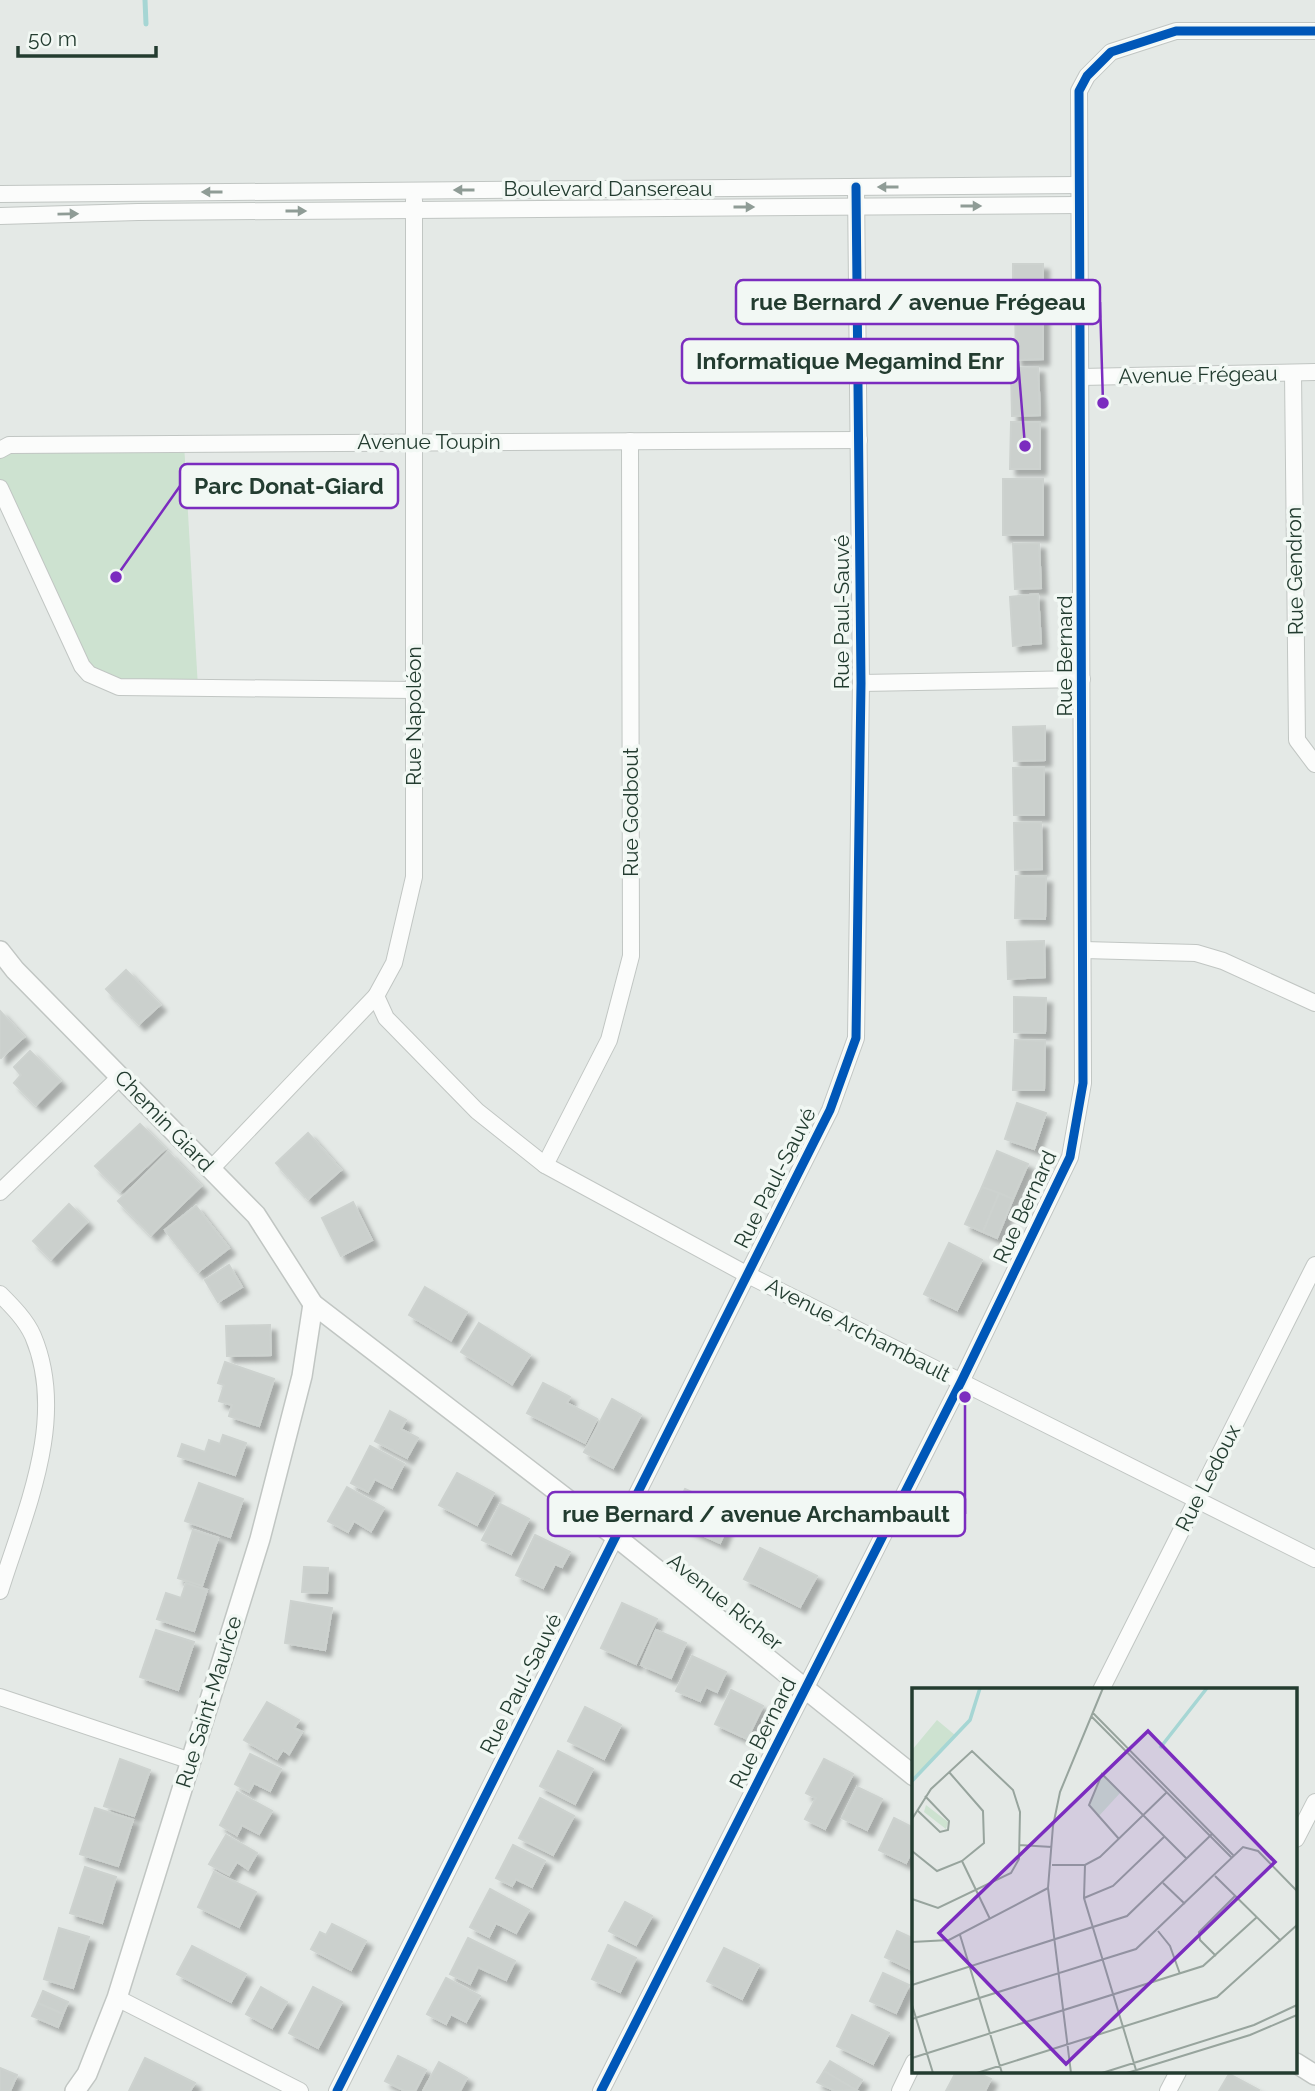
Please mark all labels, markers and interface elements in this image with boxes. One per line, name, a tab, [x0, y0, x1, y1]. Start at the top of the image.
scale bar	[18, 14, 156, 58]
text: 50 m	[28, 26, 77, 51]
street label: Boulevard Dansereau	[504, 176, 712, 201]
one-way arrow	[877, 181, 899, 192]
one-way arrow	[453, 184, 475, 196]
one-way arrow	[201, 186, 223, 198]
one-way arrow	[960, 200, 982, 212]
one-way arrow	[733, 202, 755, 213]
one-way arrow	[285, 205, 307, 217]
one-way arrow	[57, 208, 79, 220]
callout: rue Bernard / avenue Frégeau	[736, 280, 1100, 324]
text: rue Bernard / avenue Frégeau	[750, 288, 1086, 315]
callout: Informatique Megamind Enr	[682, 339, 1018, 383]
text: Informatique Megamind Enr	[696, 347, 1004, 374]
street label: Avenue Frégeau	[1118, 361, 1278, 388]
street label: Avenue Toupin	[357, 429, 501, 454]
callout: Parc Donat-Giard	[180, 464, 398, 508]
text: Parc Donat-Giard	[194, 472, 384, 499]
street label: Rue Gendron	[1281, 507, 1308, 635]
street label: Rue Paul-Sauvé	[829, 535, 854, 689]
street label: Rue Bernard	[1052, 595, 1077, 717]
street label: Rue Napoléon	[401, 646, 426, 786]
street label: Rue Godbout	[618, 747, 643, 877]
street label: Chemin Giard	[110, 1065, 219, 1177]
street label: Rue Paul-Sauvé	[728, 1103, 821, 1252]
street label: Rue Bernard	[988, 1147, 1061, 1267]
street label: Avenue Archambault	[762, 1272, 955, 1387]
street label: Rue Ledoux	[1170, 1420, 1245, 1535]
callout: rue Bernard / avenue Archambault	[548, 1492, 965, 1536]
text: rue Bernard / avenue Archambault	[562, 1500, 950, 1527]
street label: Avenue Richer	[663, 1548, 788, 1656]
street label: Rue Paul-Sauvé	[474, 1609, 567, 1758]
street label: Rue Saint-Maurice	[170, 1613, 247, 1791]
street label: Rue Bernard	[724, 1673, 801, 1792]
inset map	[912, 1688, 1298, 2074]

